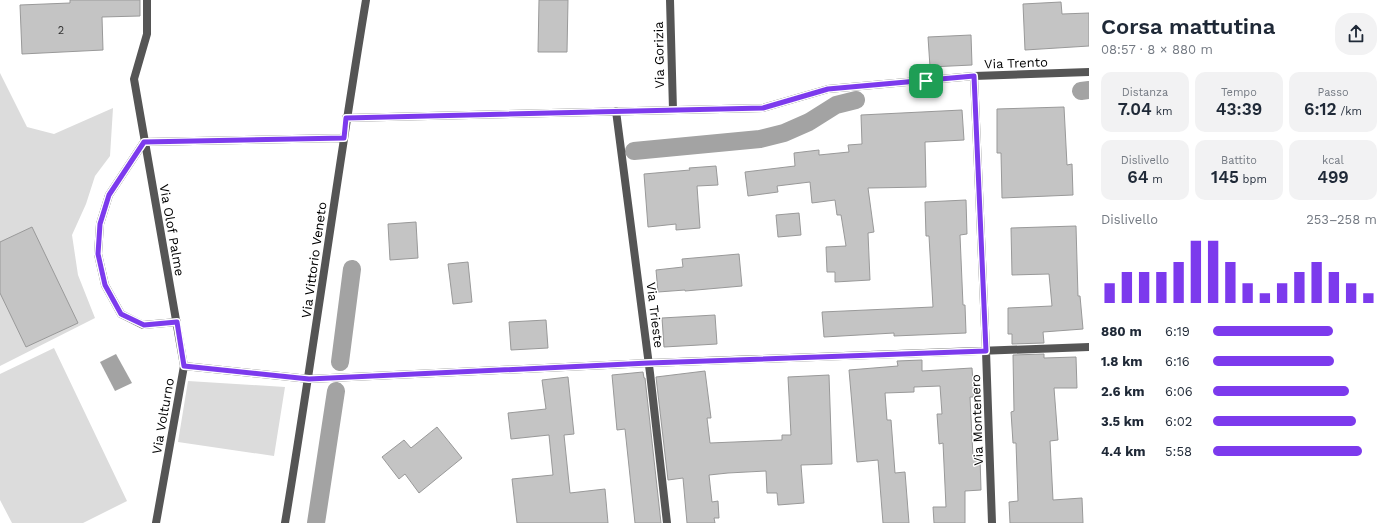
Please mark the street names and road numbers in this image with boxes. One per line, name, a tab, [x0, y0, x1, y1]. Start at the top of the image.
street label: Via Gorizia	[651, 21, 667, 89]
street label: Via Trento	[984, 54, 1048, 72]
street label: Via Olof Palme	[157, 183, 187, 277]
street label: Via Vittorio Veneto	[298, 201, 330, 319]
street label: Via Trieste	[644, 281, 666, 349]
street label: Via Montenero	[968, 374, 986, 466]
street label: Via Volturno	[149, 377, 177, 455]

